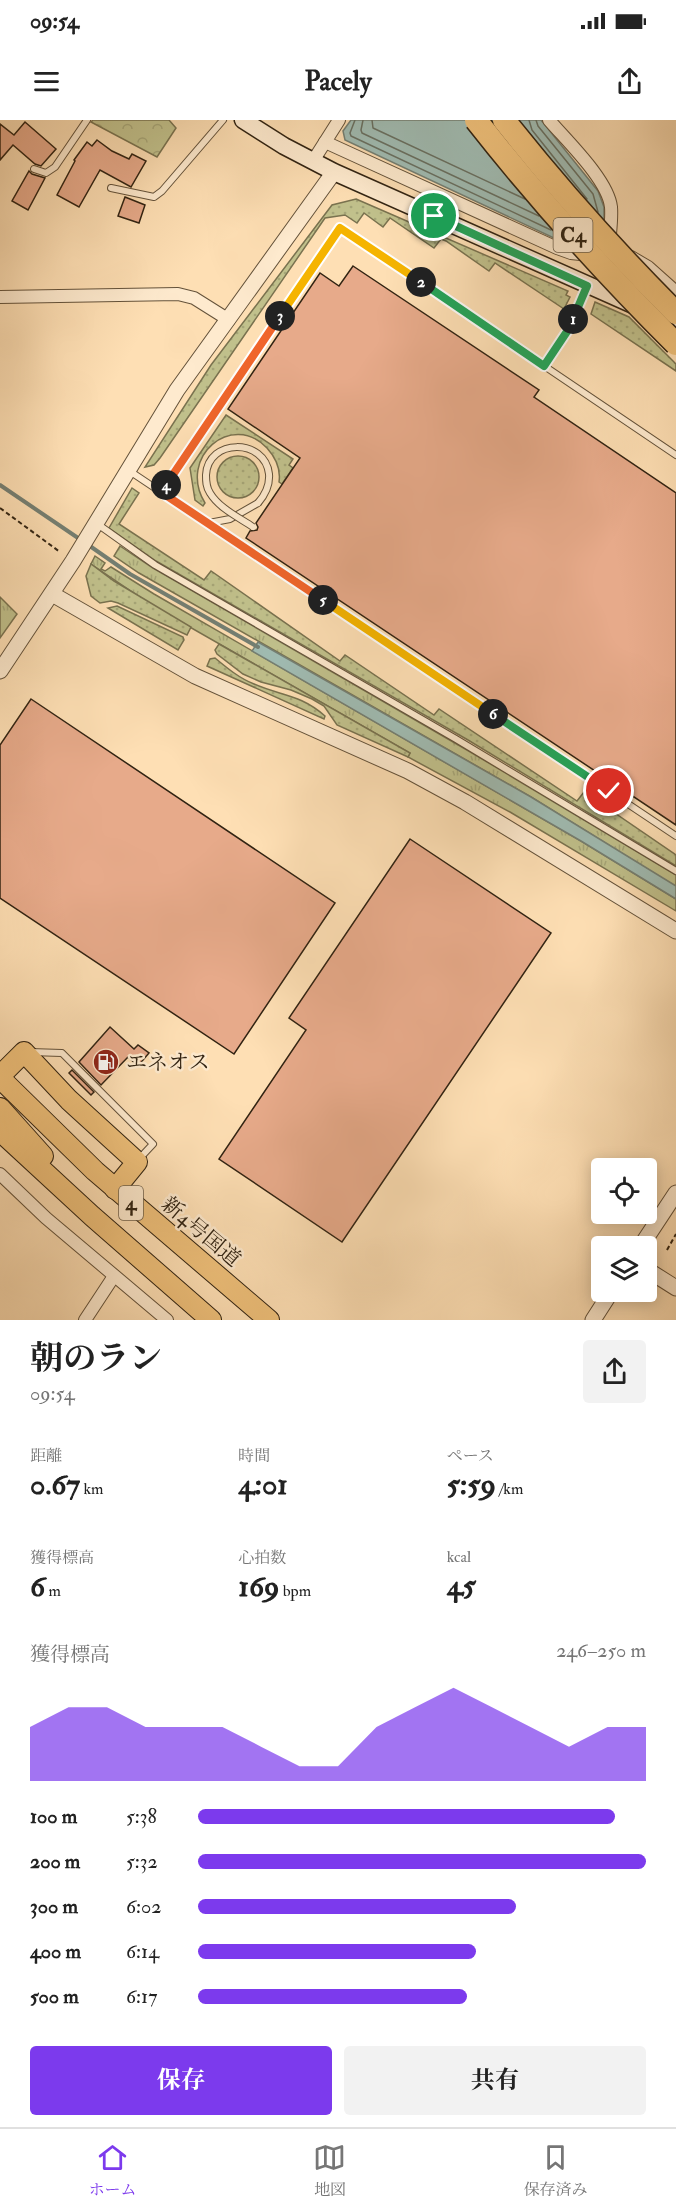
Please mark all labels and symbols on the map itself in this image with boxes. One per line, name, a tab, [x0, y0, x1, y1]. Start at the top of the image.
pin	[408, 190, 459, 241]
road number: C4	[554, 218, 592, 252]
pin: 2	[406, 267, 436, 297]
pin: 3	[265, 301, 295, 331]
pin: 1	[558, 304, 588, 334]
pin: 4	[151, 470, 181, 500]
pin: 5	[308, 585, 338, 615]
pin: 6	[478, 699, 508, 729]
pin	[583, 765, 634, 816]
fuel station icon: エネオス	[91, 1047, 121, 1077]
place label: エネオス	[126, 1049, 210, 1076]
road number: 4	[119, 1186, 143, 1220]
street label: 新4号国道	[156, 1191, 246, 1273]

